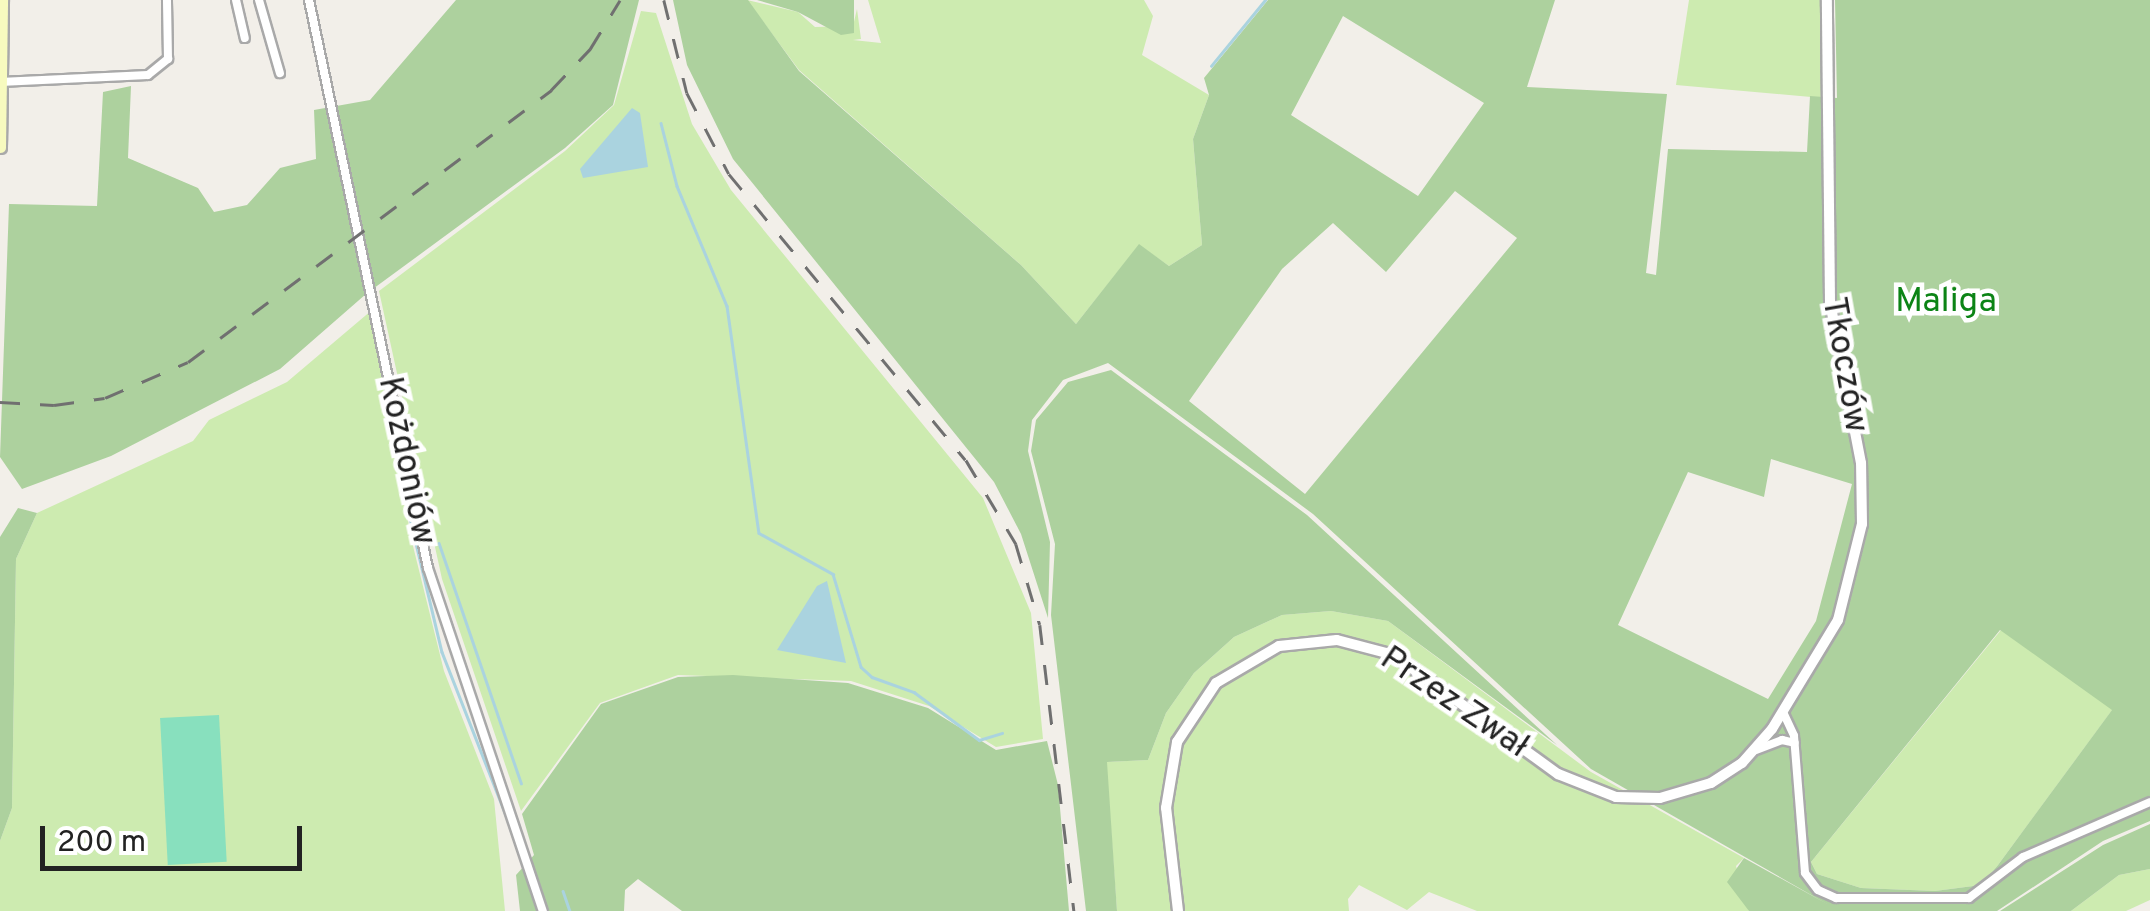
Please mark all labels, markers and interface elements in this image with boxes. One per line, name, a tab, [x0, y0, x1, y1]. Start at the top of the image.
park label: Maliga	[1895, 281, 1997, 323]
street label: Tkoczów	[1811, 294, 1877, 436]
street label: Kożdoniów	[368, 373, 444, 549]
street label: Przez Zwał	[1372, 638, 1536, 768]
scale bar	[45, 806, 308, 868]
text: 200 m	[57, 825, 146, 862]

